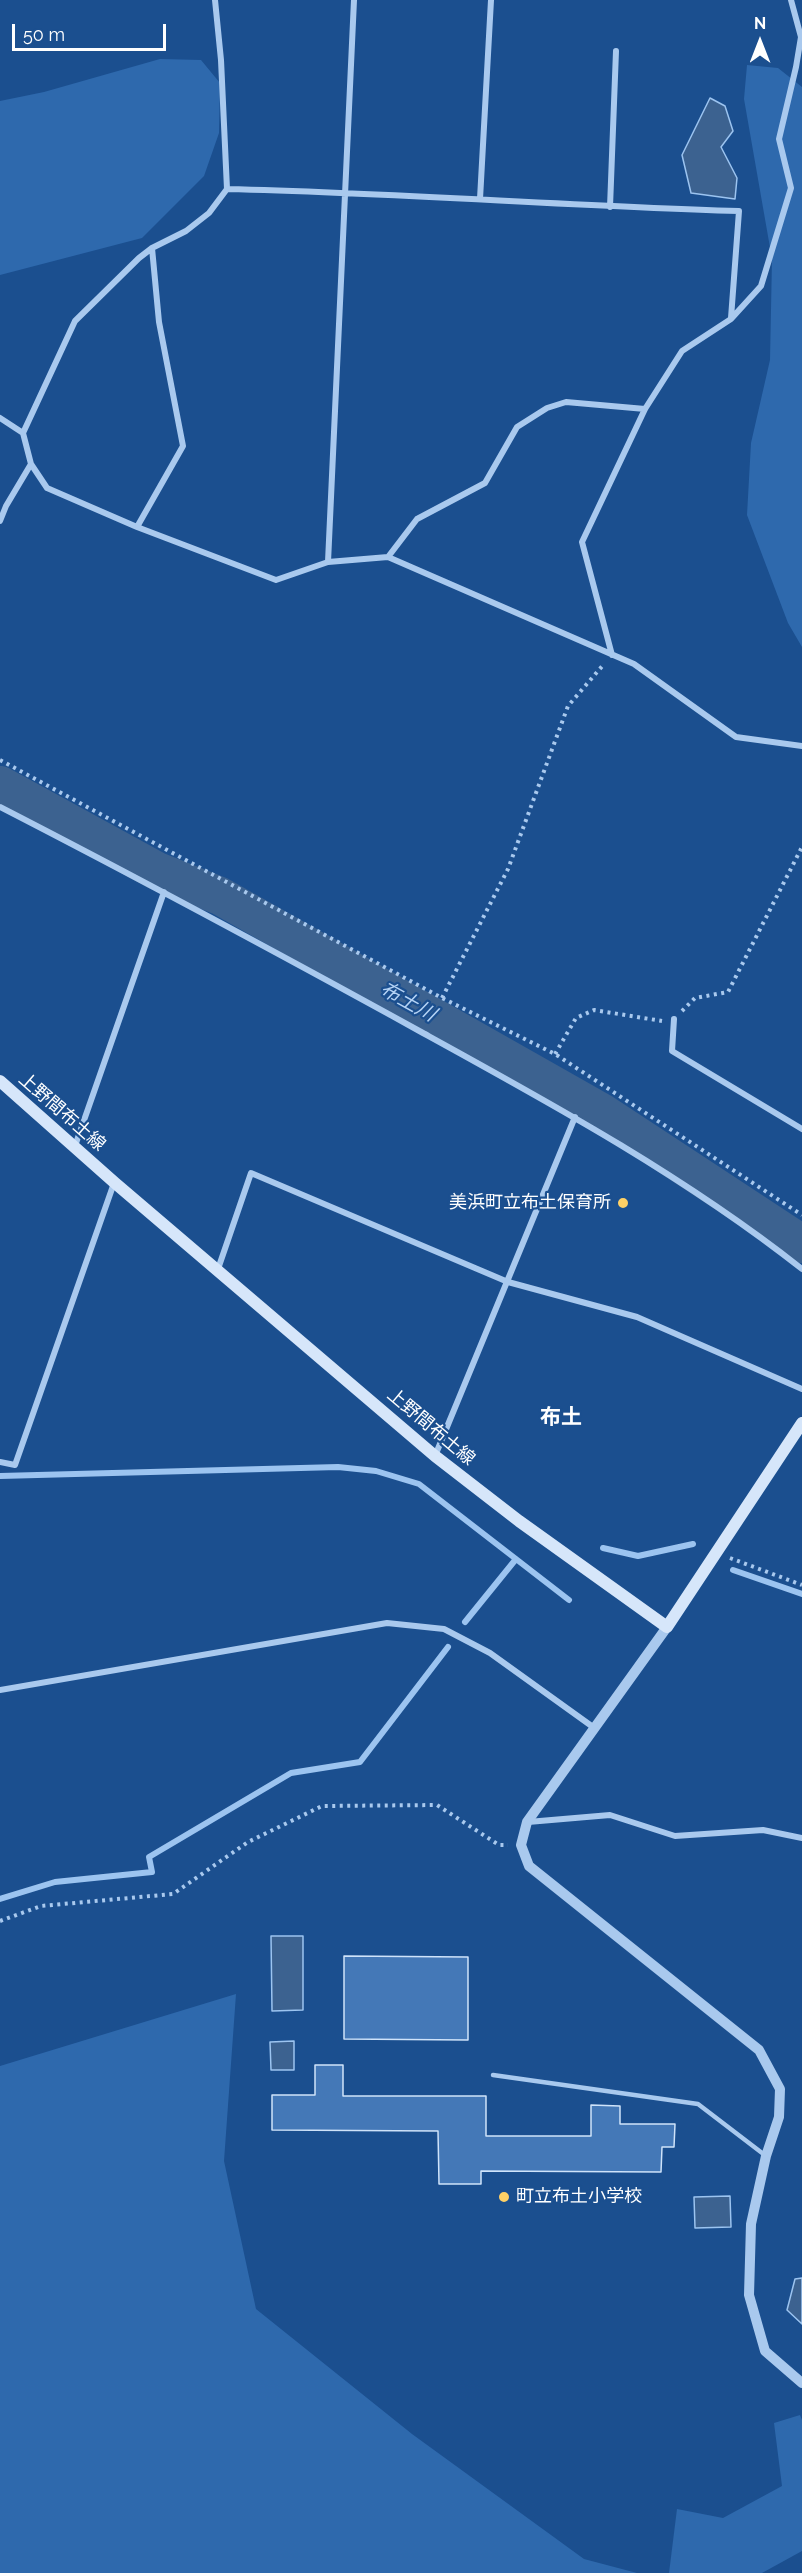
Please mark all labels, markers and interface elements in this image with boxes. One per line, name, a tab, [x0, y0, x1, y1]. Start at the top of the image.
scale bar	[15, 12, 170, 50]
north arrow	[730, 12, 790, 72]
text: N	[754, 14, 766, 33]
text: 50 m	[23, 24, 65, 45]
water label: 布土川	[376, 977, 440, 1027]
street label: 上野間布土線	[14, 1068, 110, 1156]
place label: 美浜町立布土保育所	[449, 1192, 611, 1214]
marker: 美浜町立布土保育所	[616, 1196, 630, 1210]
street label: 上野間布土線	[383, 1384, 479, 1470]
district label: 布土	[540, 1405, 582, 1431]
place label: 町立布土小学校	[516, 2186, 642, 2208]
marker: 町立布土小学校	[497, 2190, 511, 2204]

